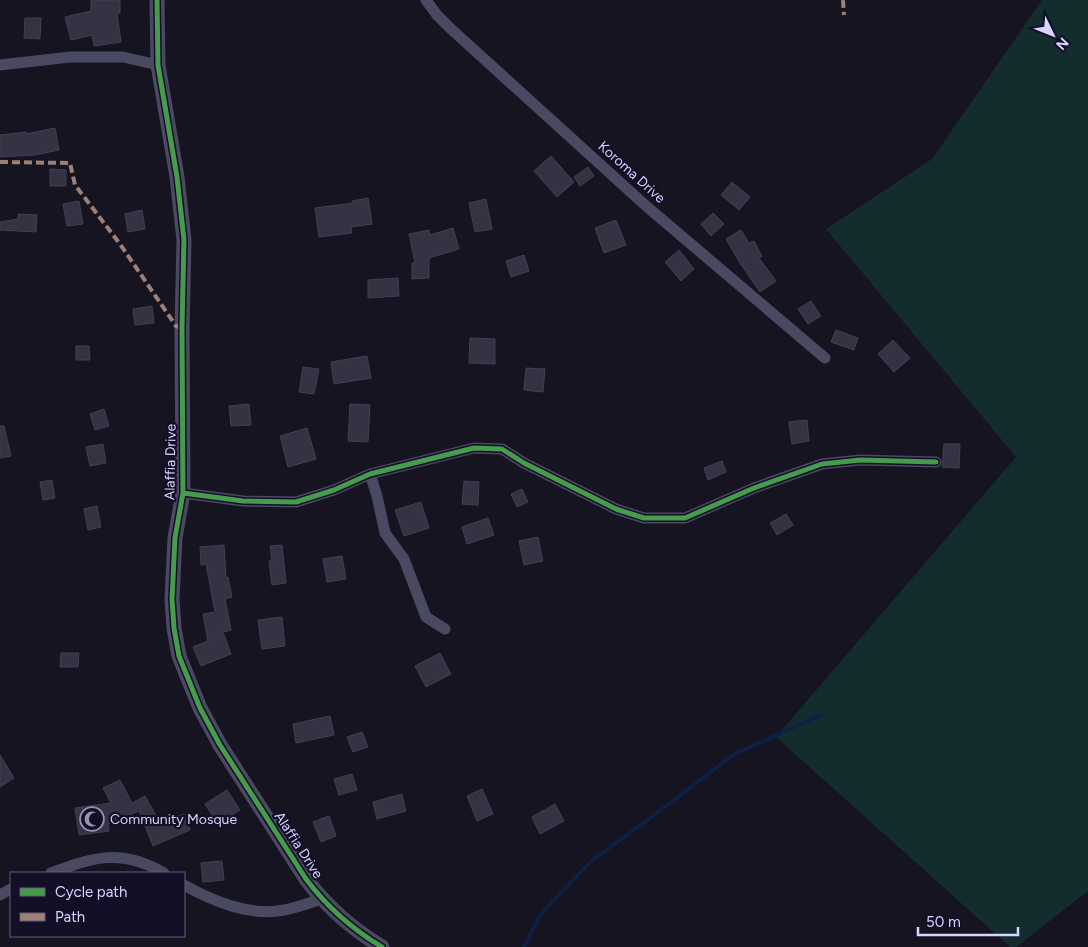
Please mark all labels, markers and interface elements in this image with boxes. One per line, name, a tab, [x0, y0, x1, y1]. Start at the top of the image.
north arrow	[1028, 10, 1078, 60]
text: N	[1052, 34, 1072, 53]
street label: Koroma Drive	[595, 138, 669, 207]
street label: Alaffia Drive	[161, 423, 180, 500]
mosque icon: Community Mosque	[79, 806, 105, 832]
street label: Alaffia Drive	[271, 809, 327, 882]
place label: Community Mosque	[110, 811, 237, 828]
legend	[10, 872, 185, 937]
text: Cycle path	[55, 883, 127, 901]
scale bar	[918, 904, 1018, 936]
text: Path	[55, 908, 85, 926]
text: 50 m	[926, 913, 961, 931]

